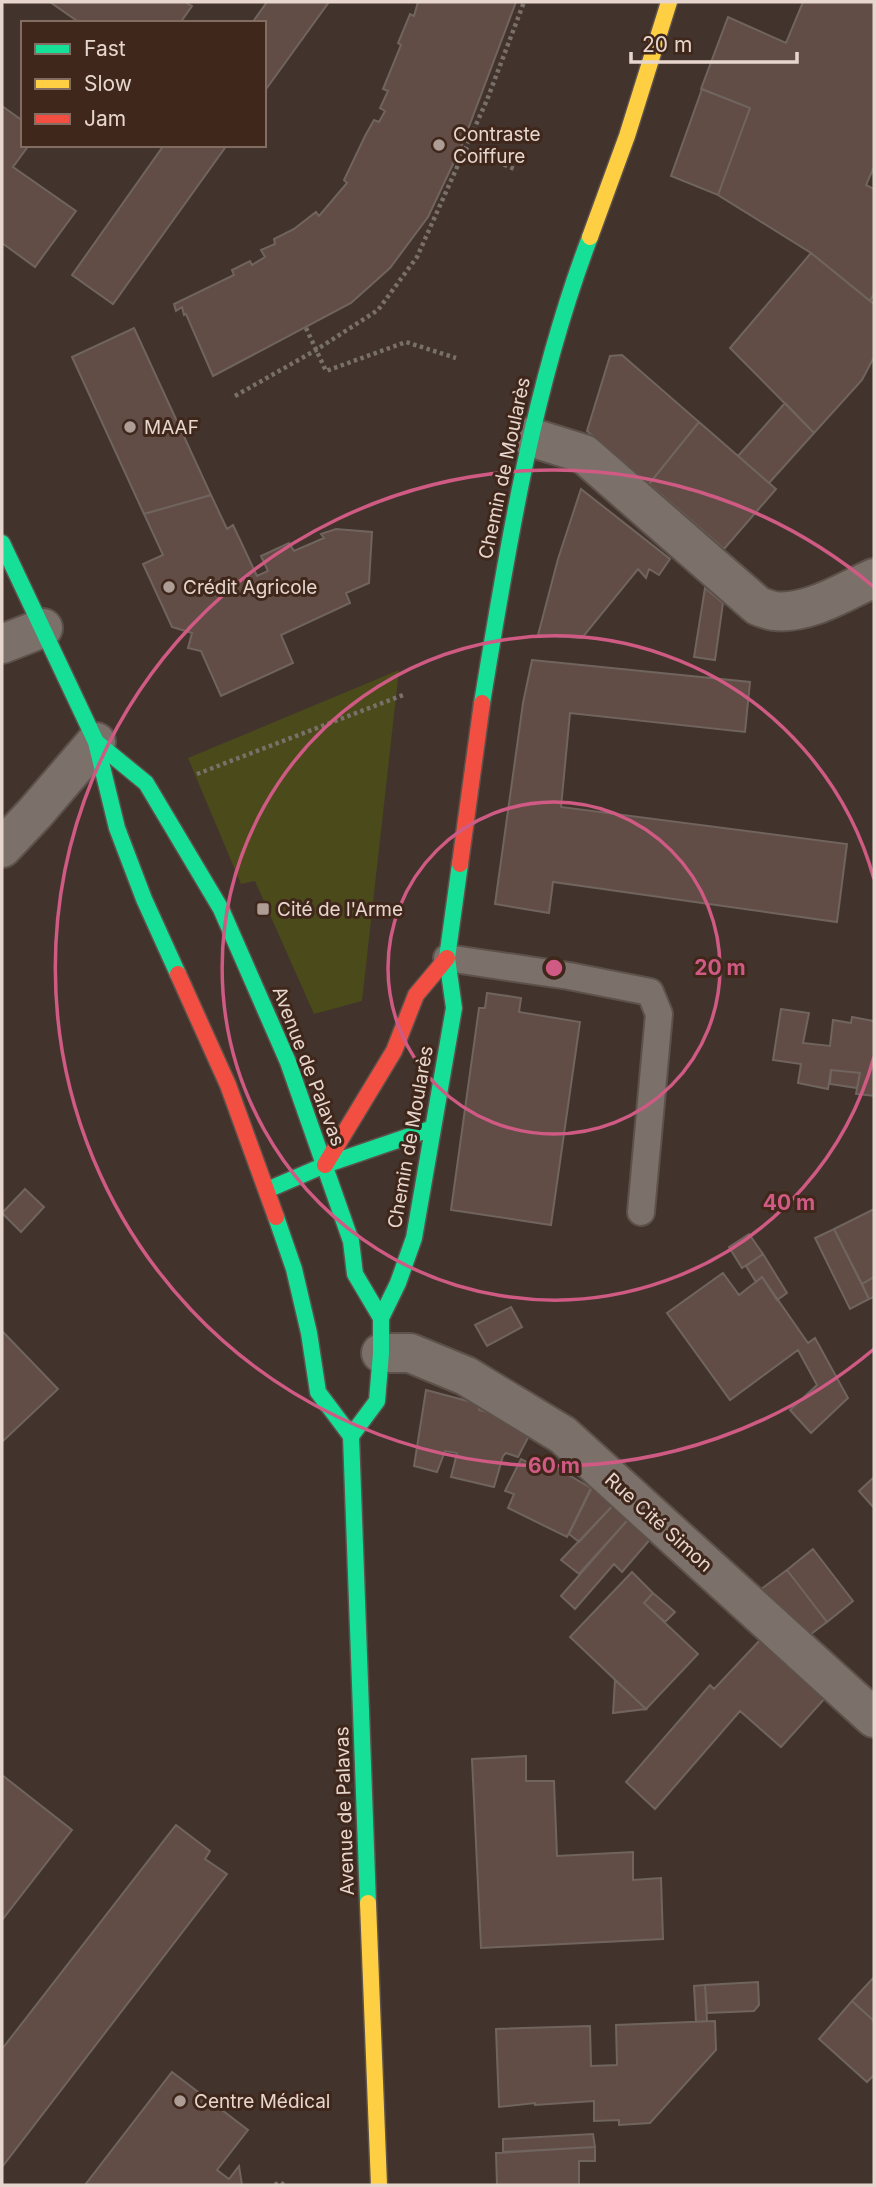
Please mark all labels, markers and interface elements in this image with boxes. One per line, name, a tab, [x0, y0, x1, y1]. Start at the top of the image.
legend	[21, 21, 266, 147]
scale bar	[631, 21, 797, 65]
text: 20 m	[642, 32, 692, 57]
text: Fast	[84, 36, 126, 61]
text: Slow	[84, 71, 132, 96]
text: Jam	[84, 106, 126, 131]
place label: Contraste Coiffure	[453, 123, 541, 168]
marker: Contraste Coiffure	[431, 137, 447, 153]
street label: Chemin de Moularès	[474, 375, 535, 561]
place label: MAAF	[144, 416, 199, 439]
marker: MAAF	[122, 419, 138, 435]
place label: Crédit Agricole	[183, 576, 317, 599]
marker: Crédit Agricole	[161, 579, 177, 595]
place label: Cité de l'Arme	[277, 898, 403, 921]
marker: Cité de l'Arme	[255, 901, 271, 917]
text: 20 m	[694, 955, 746, 980]
centre of rings	[542, 956, 566, 980]
street label: Avenue de Palavas	[267, 983, 350, 1149]
street label: Chemin de Moularès	[383, 1044, 438, 1230]
text: 40 m	[763, 1190, 815, 1215]
text: 60 m	[528, 1453, 580, 1478]
street label: Rue Cité Simon	[600, 1468, 717, 1577]
street label: Avenue de Palavas	[330, 1726, 359, 1896]
place label: Centre Médical	[194, 2090, 330, 2113]
marker: Centre Médical	[172, 2093, 188, 2109]

